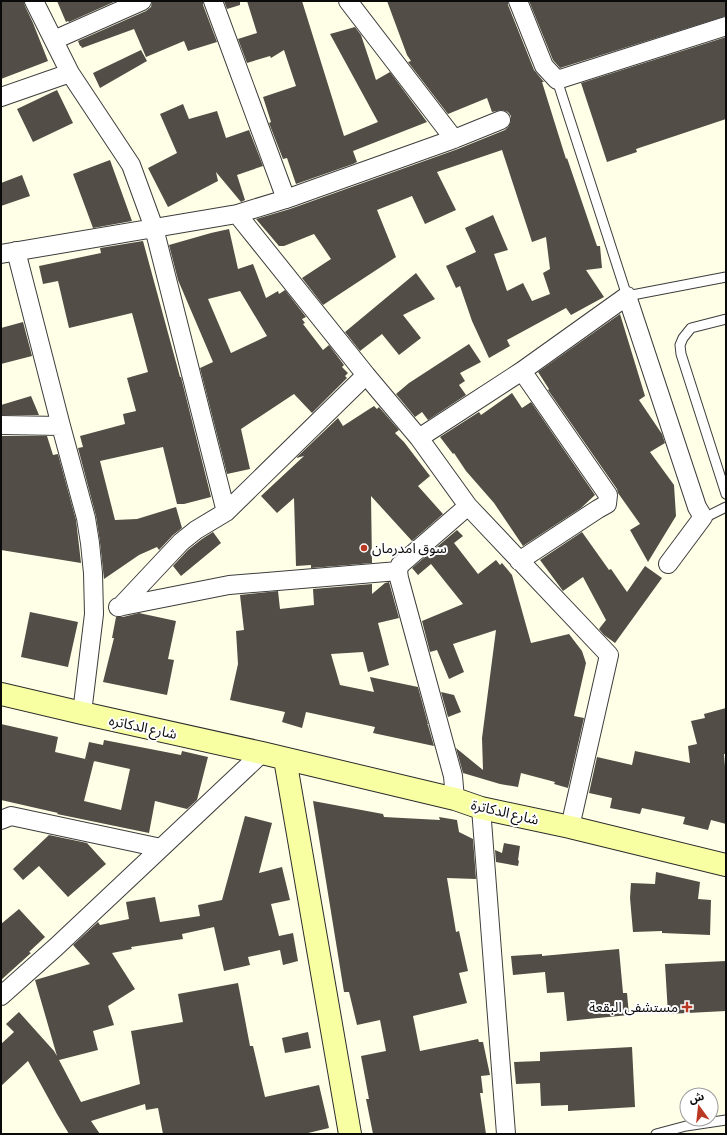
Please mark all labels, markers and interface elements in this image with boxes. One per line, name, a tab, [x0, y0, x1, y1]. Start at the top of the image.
place label: سوق امدرمان	[372, 540, 447, 557]
marker: سوق امدرمان	[359, 543, 369, 553]
street label: شارع الدكاتره	[107, 712, 178, 745]
street label: شارع الدكاترة	[469, 796, 540, 830]
place label: مستشفى البقعة	[589, 999, 678, 1016]
marker: مستشفى البقعة	[681, 1001, 693, 1013]
north arrow	[679, 1087, 719, 1127]
text: ش	[688, 1090, 706, 1106]

